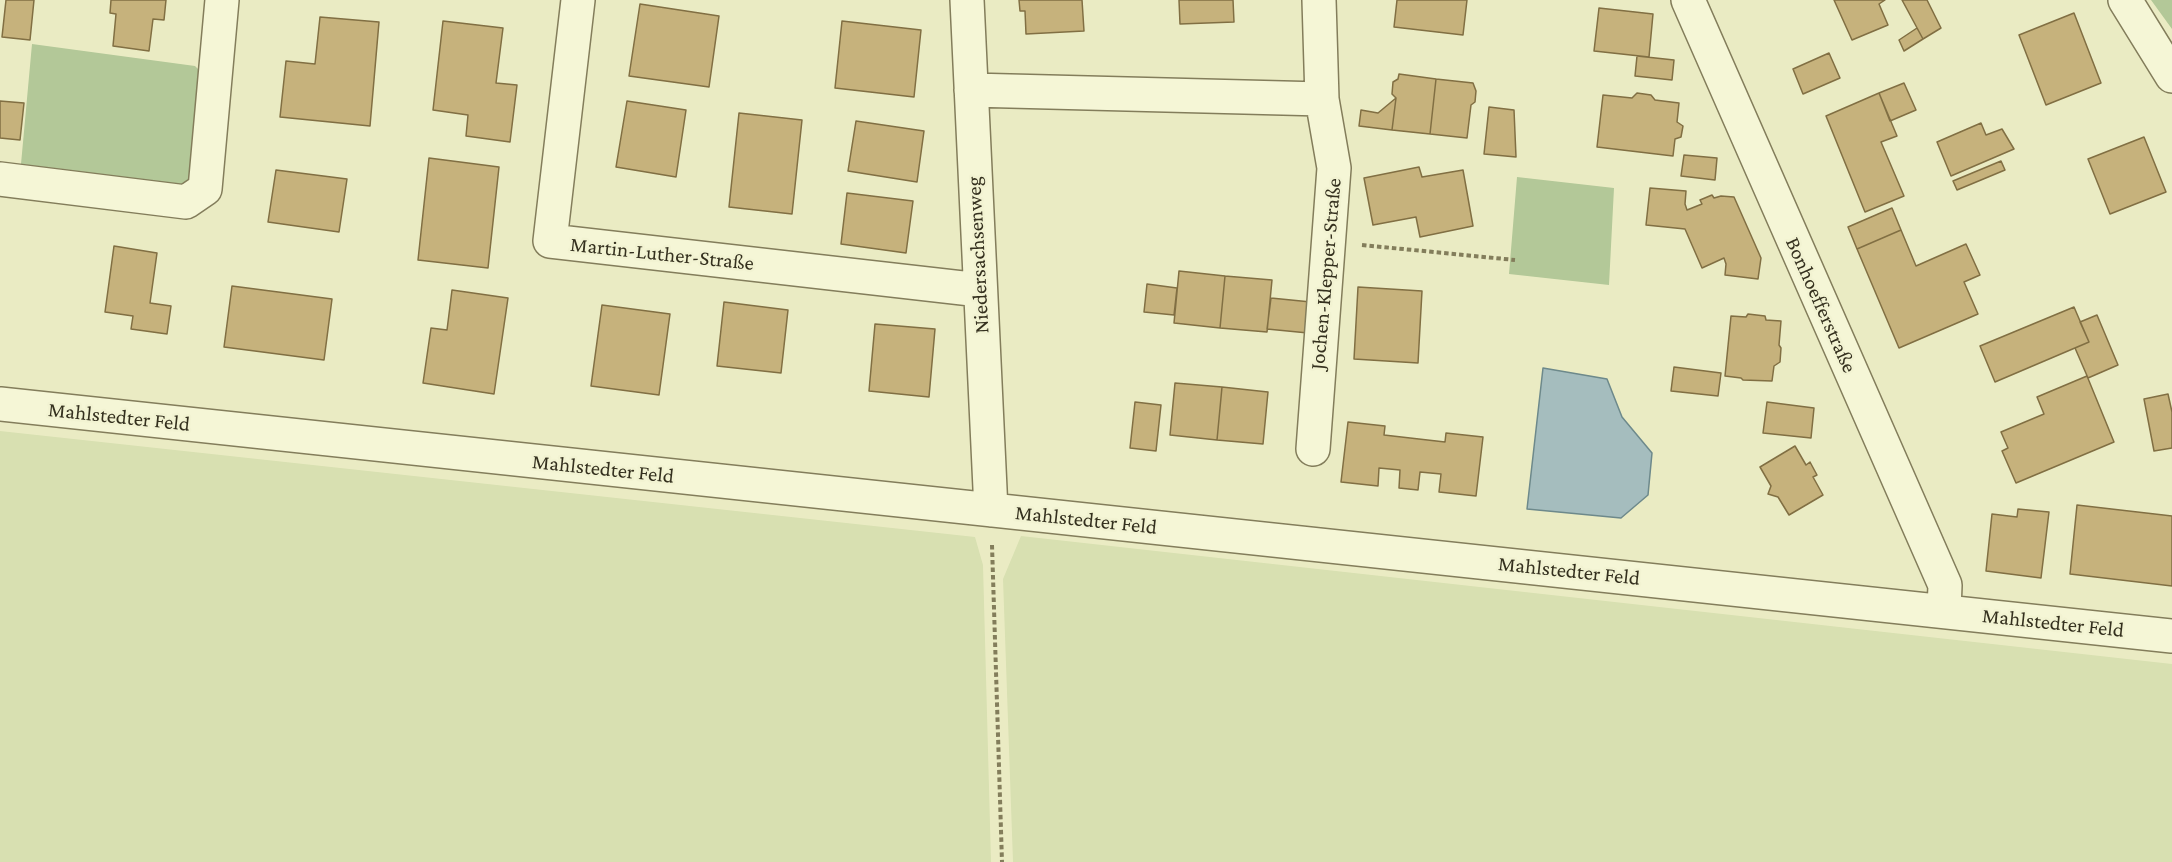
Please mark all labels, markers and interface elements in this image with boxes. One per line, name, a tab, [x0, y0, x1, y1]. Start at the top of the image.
street label: Niedersachsenweg	[961, 176, 995, 334]
street label: Jochen-Klepper-Straße	[1305, 177, 1347, 371]
street label: Martin-Luther-Straße	[569, 232, 755, 276]
street label: Bonhoefferstraße	[1780, 233, 1862, 377]
street label: Mahlstedter Feld	[47, 397, 191, 437]
street label: Mahlstedter Feld	[531, 449, 675, 489]
street label: Mahlstedter Feld	[1014, 500, 1158, 540]
street label: Mahlstedter Feld	[1497, 551, 1641, 591]
street label: Mahlstedter Feld	[1981, 603, 2125, 643]

